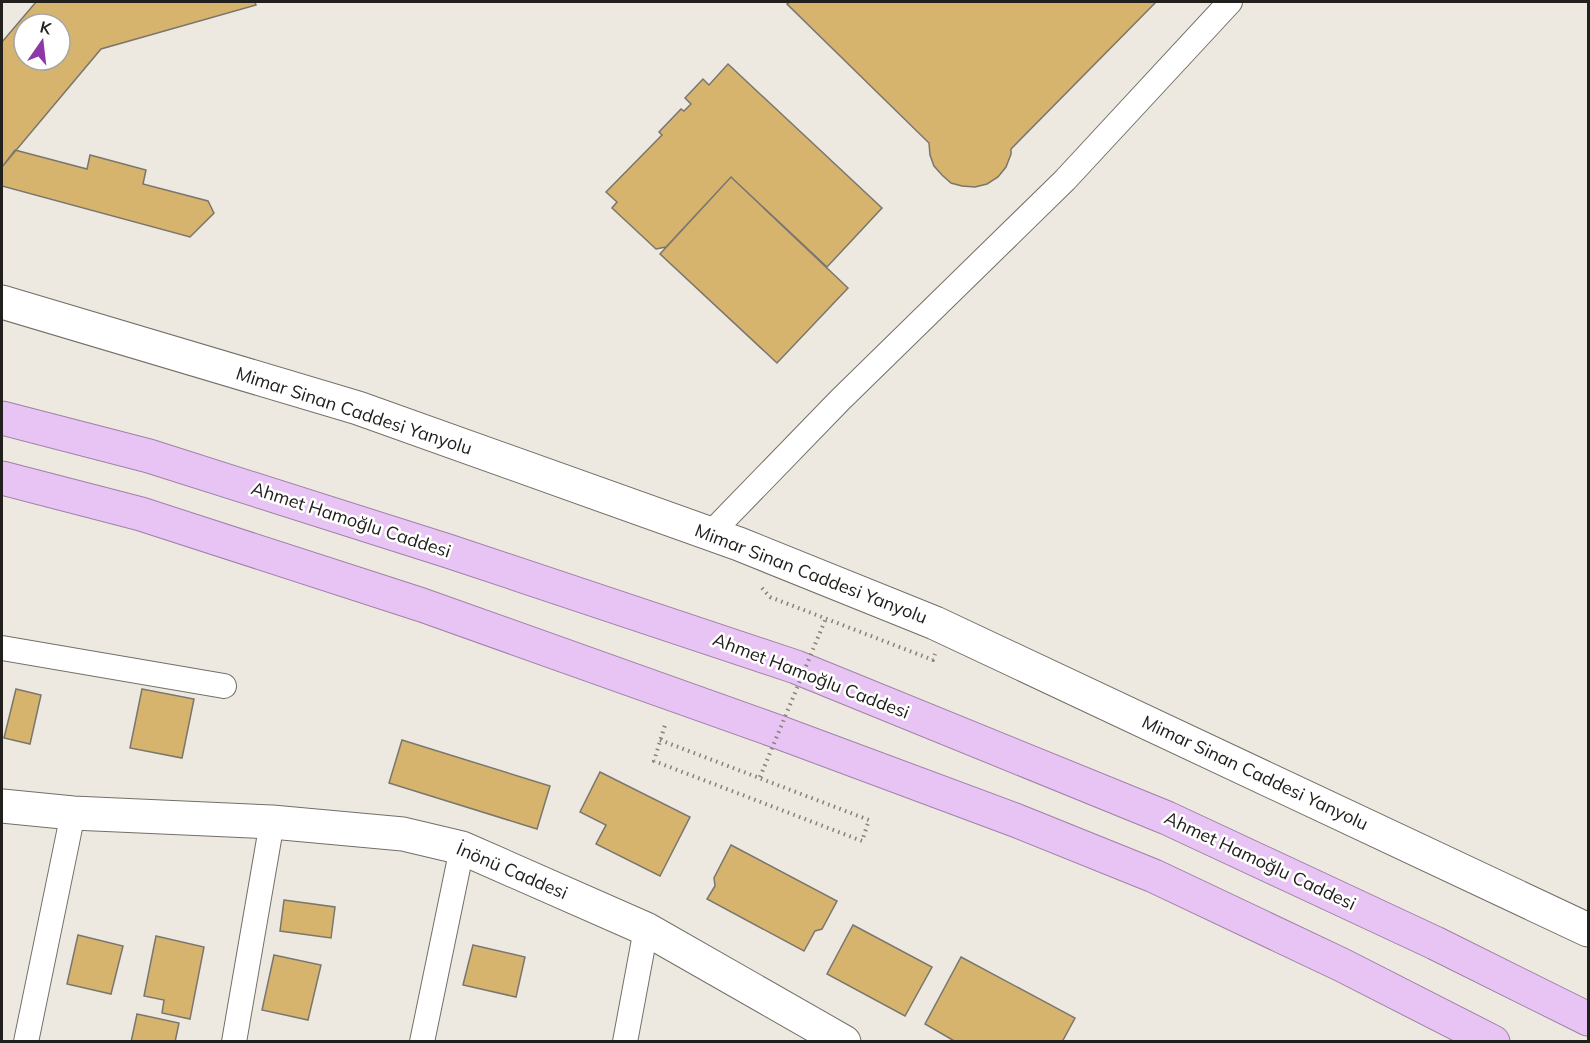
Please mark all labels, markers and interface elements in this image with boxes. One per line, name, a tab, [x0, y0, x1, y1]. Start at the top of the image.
north arrow	[12, 12, 72, 72]
text: K	[38, 16, 55, 39]
street label: Mimar Sinan Caddesi Yanyolu	[233, 361, 475, 460]
street label: Ahmet Hamoğlu Caddesi	[248, 476, 454, 563]
street label: Mimar Sinan Caddesi Yanyolu	[692, 519, 931, 629]
street label: Ahmet Hamoğlu Caddesi	[710, 627, 913, 724]
street label: Mimar Sinan Caddesi Yanyolu	[1138, 710, 1372, 835]
street label: Ahmet Hamoğlu Caddesi	[1161, 806, 1360, 915]
street label: İnönü Caddesi	[453, 837, 571, 904]

